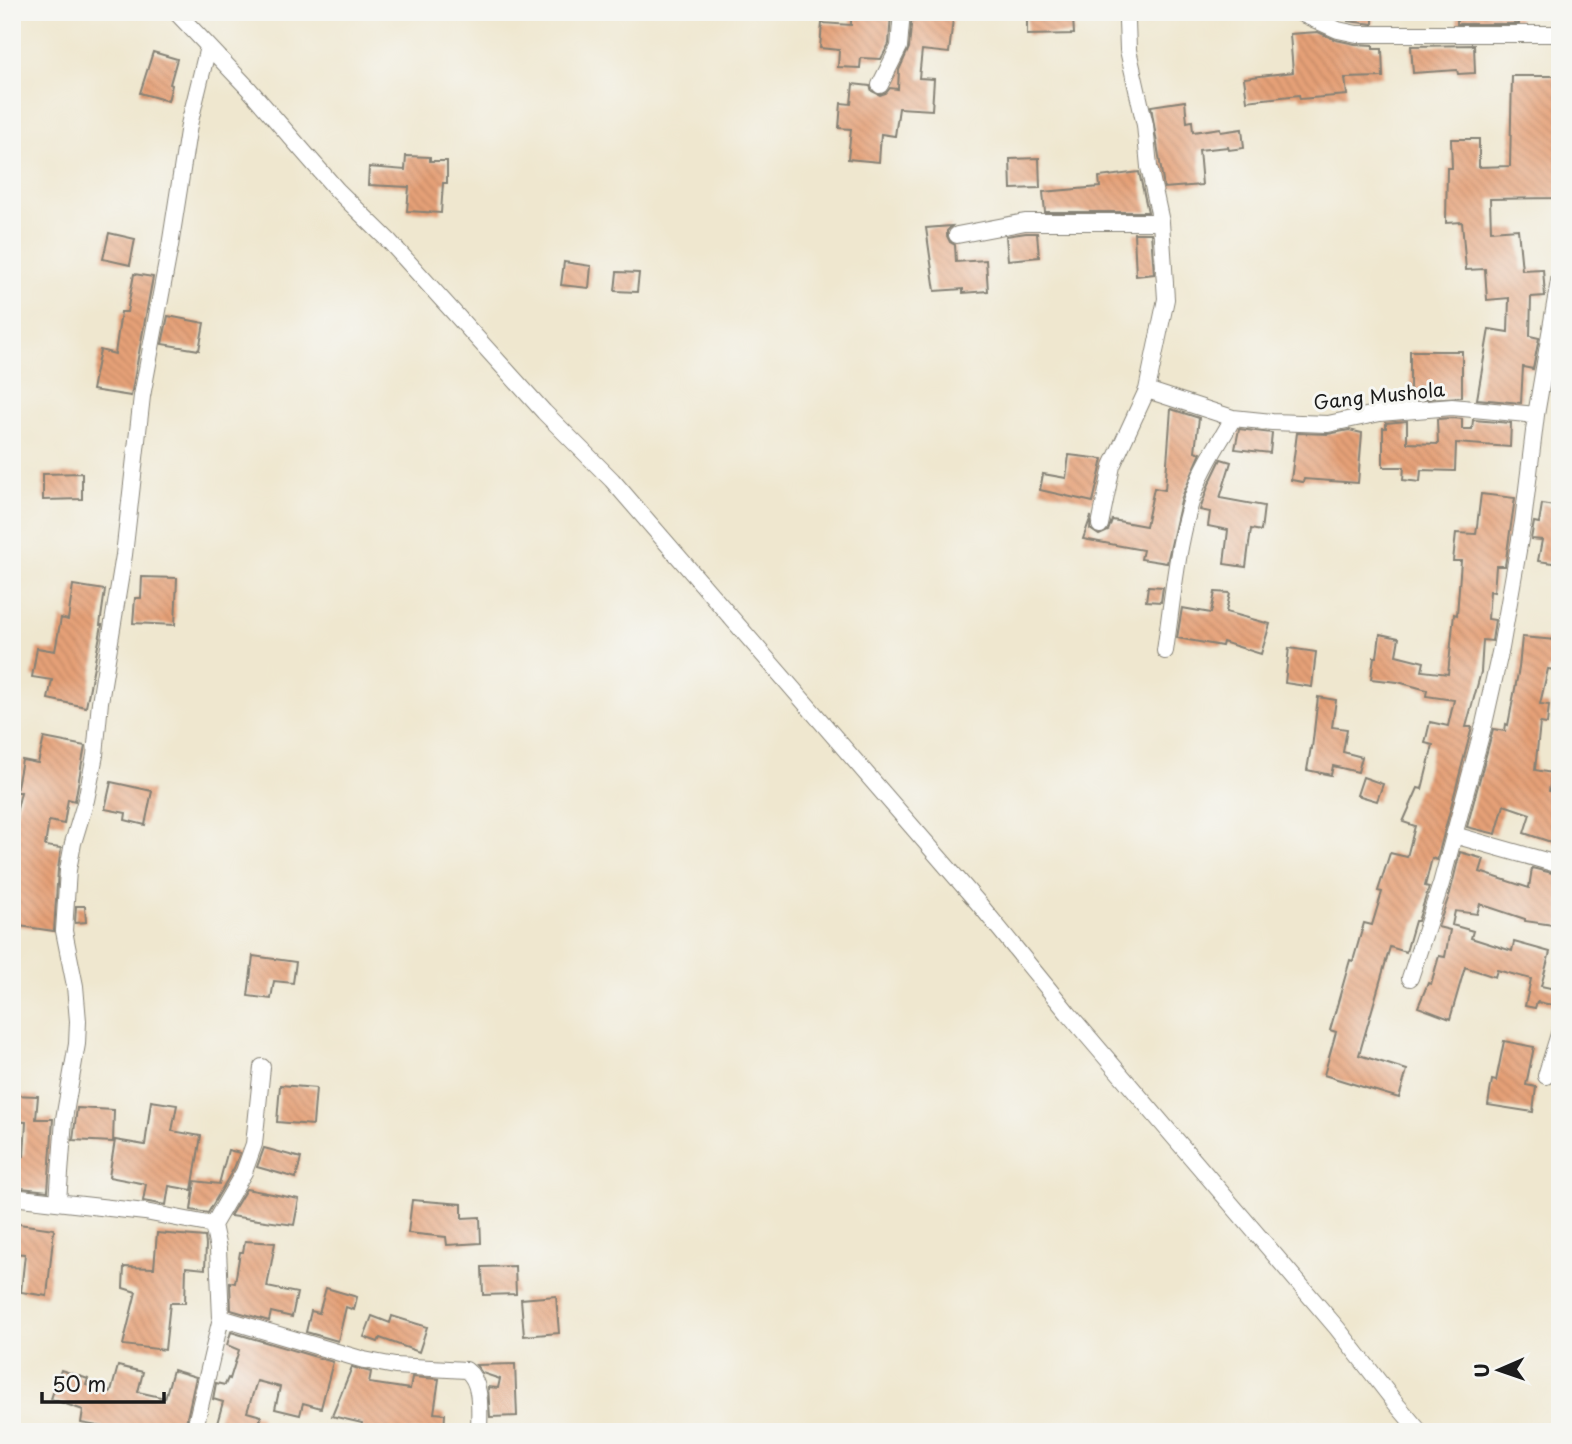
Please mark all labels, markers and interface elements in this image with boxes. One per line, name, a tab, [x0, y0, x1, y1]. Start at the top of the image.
street label: Gang Mushola	[1312, 374, 1446, 416]
north arrow	[1464, 1336, 1534, 1406]
scale bar	[42, 1360, 164, 1404]
text: U	[1467, 1363, 1495, 1378]
text: 50 m	[52, 1367, 106, 1399]

